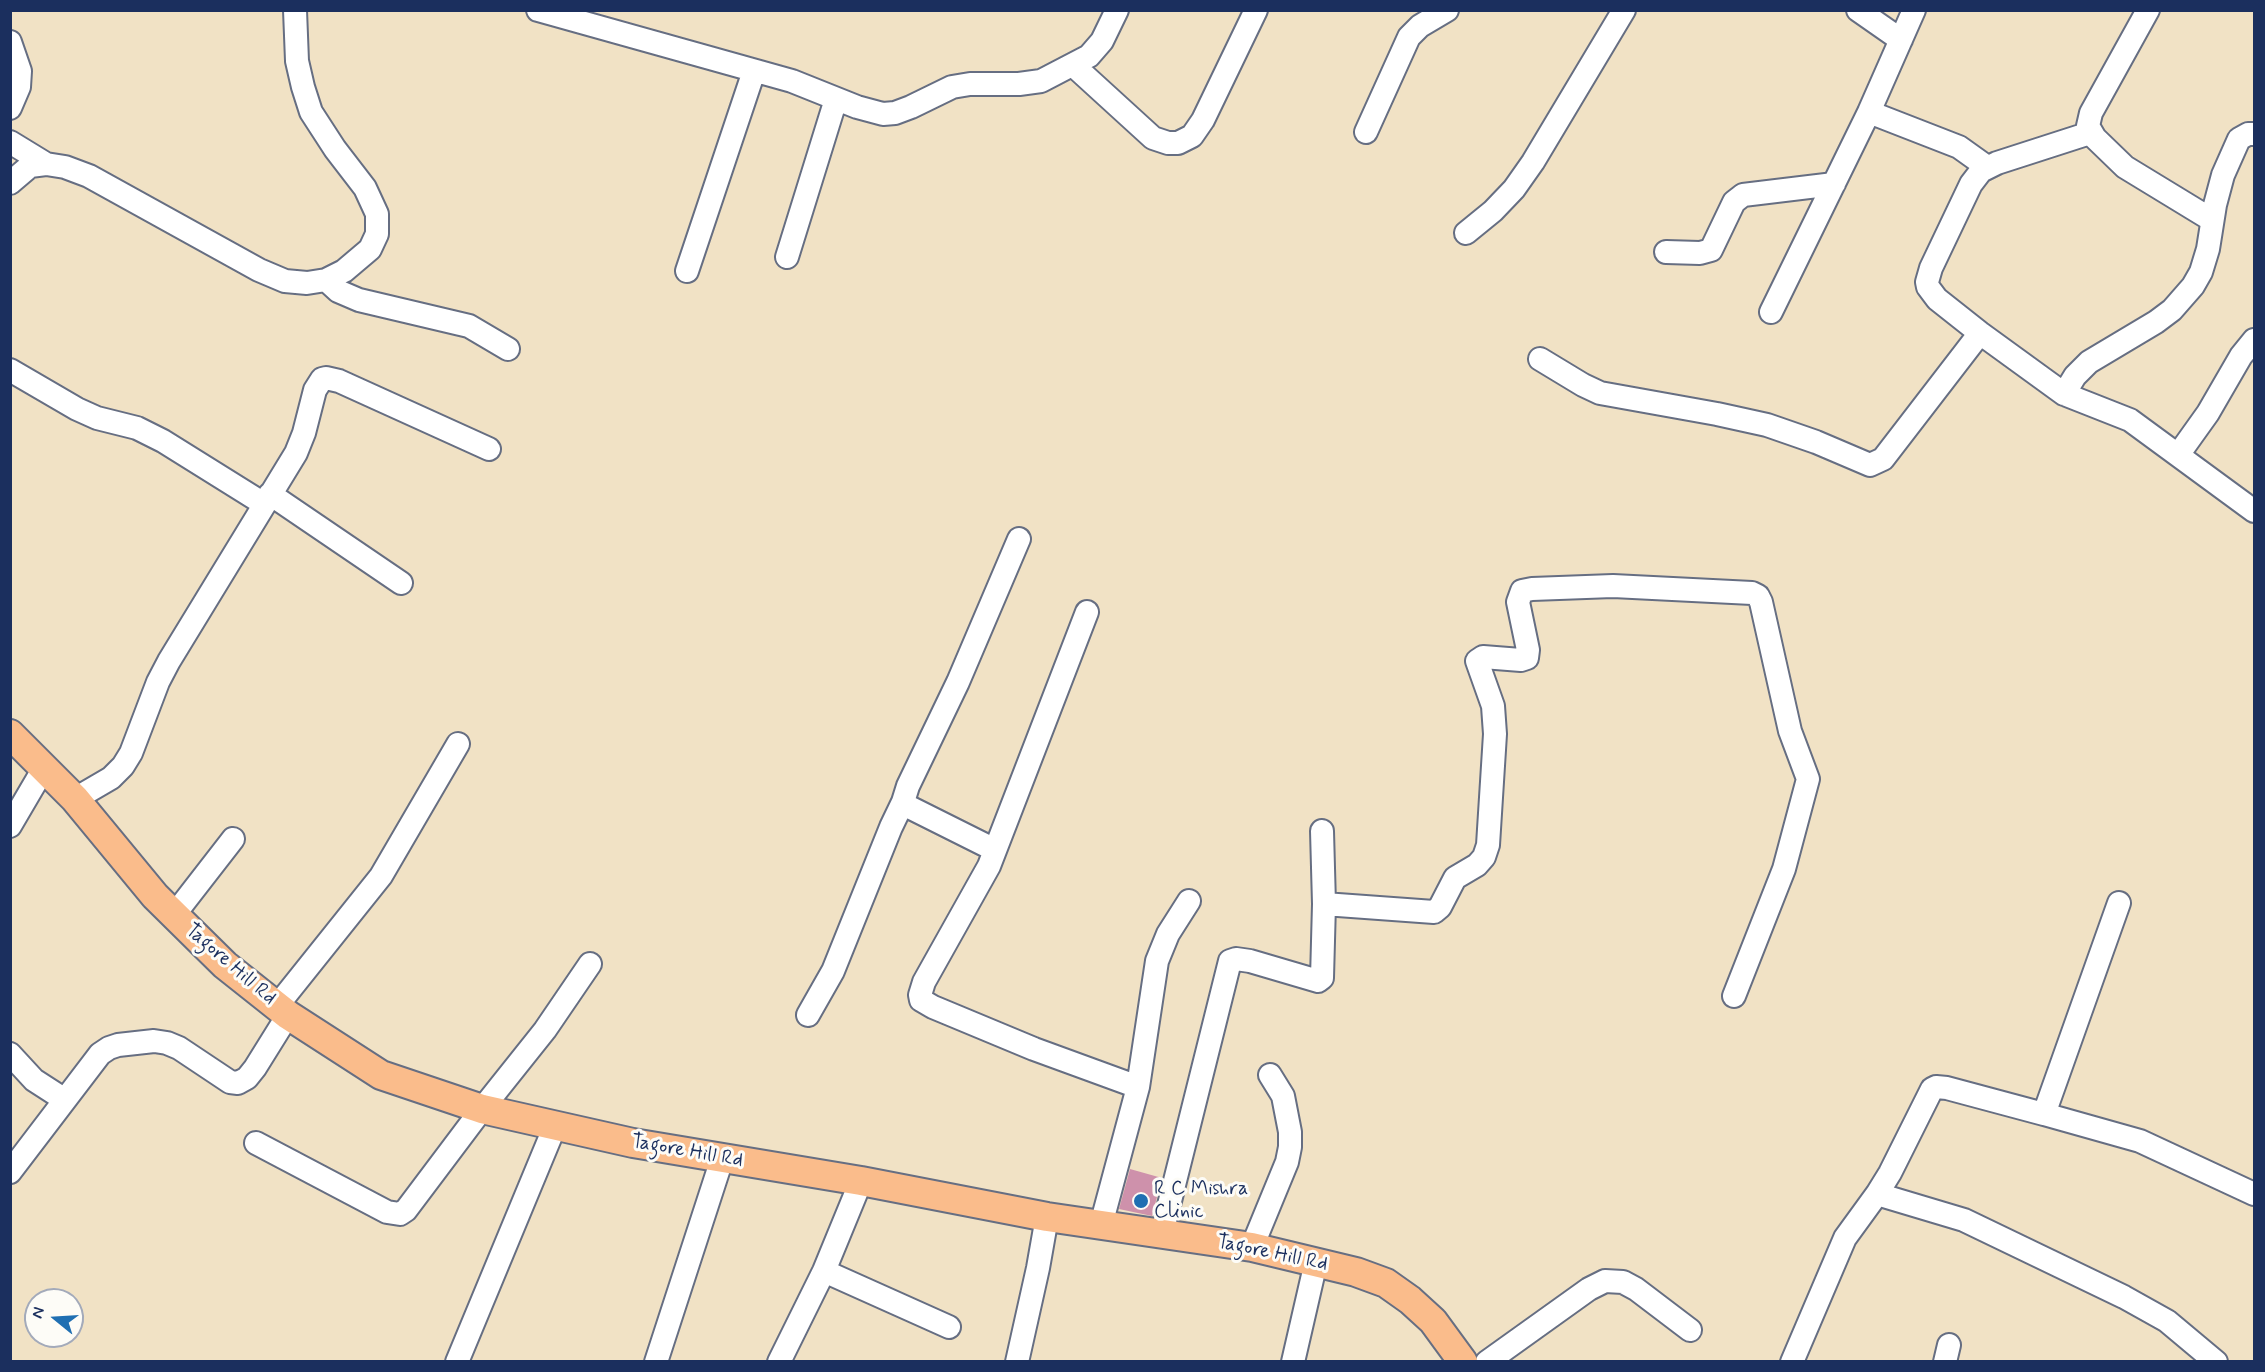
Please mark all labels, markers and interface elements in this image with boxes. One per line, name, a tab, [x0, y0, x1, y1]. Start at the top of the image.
street label: Tagore Hill Rd	[180, 919, 280, 1011]
street label: Tagore Hill Rd	[629, 1130, 745, 1174]
place label: R C Mishra Clinic	[1154, 1178, 1248, 1225]
marker: R C Mishra Clinic	[1132, 1192, 1150, 1210]
street label: Tagore Hill Rd	[1214, 1231, 1330, 1277]
north arrow	[24, 1288, 84, 1348]
text: N	[27, 1305, 50, 1321]

